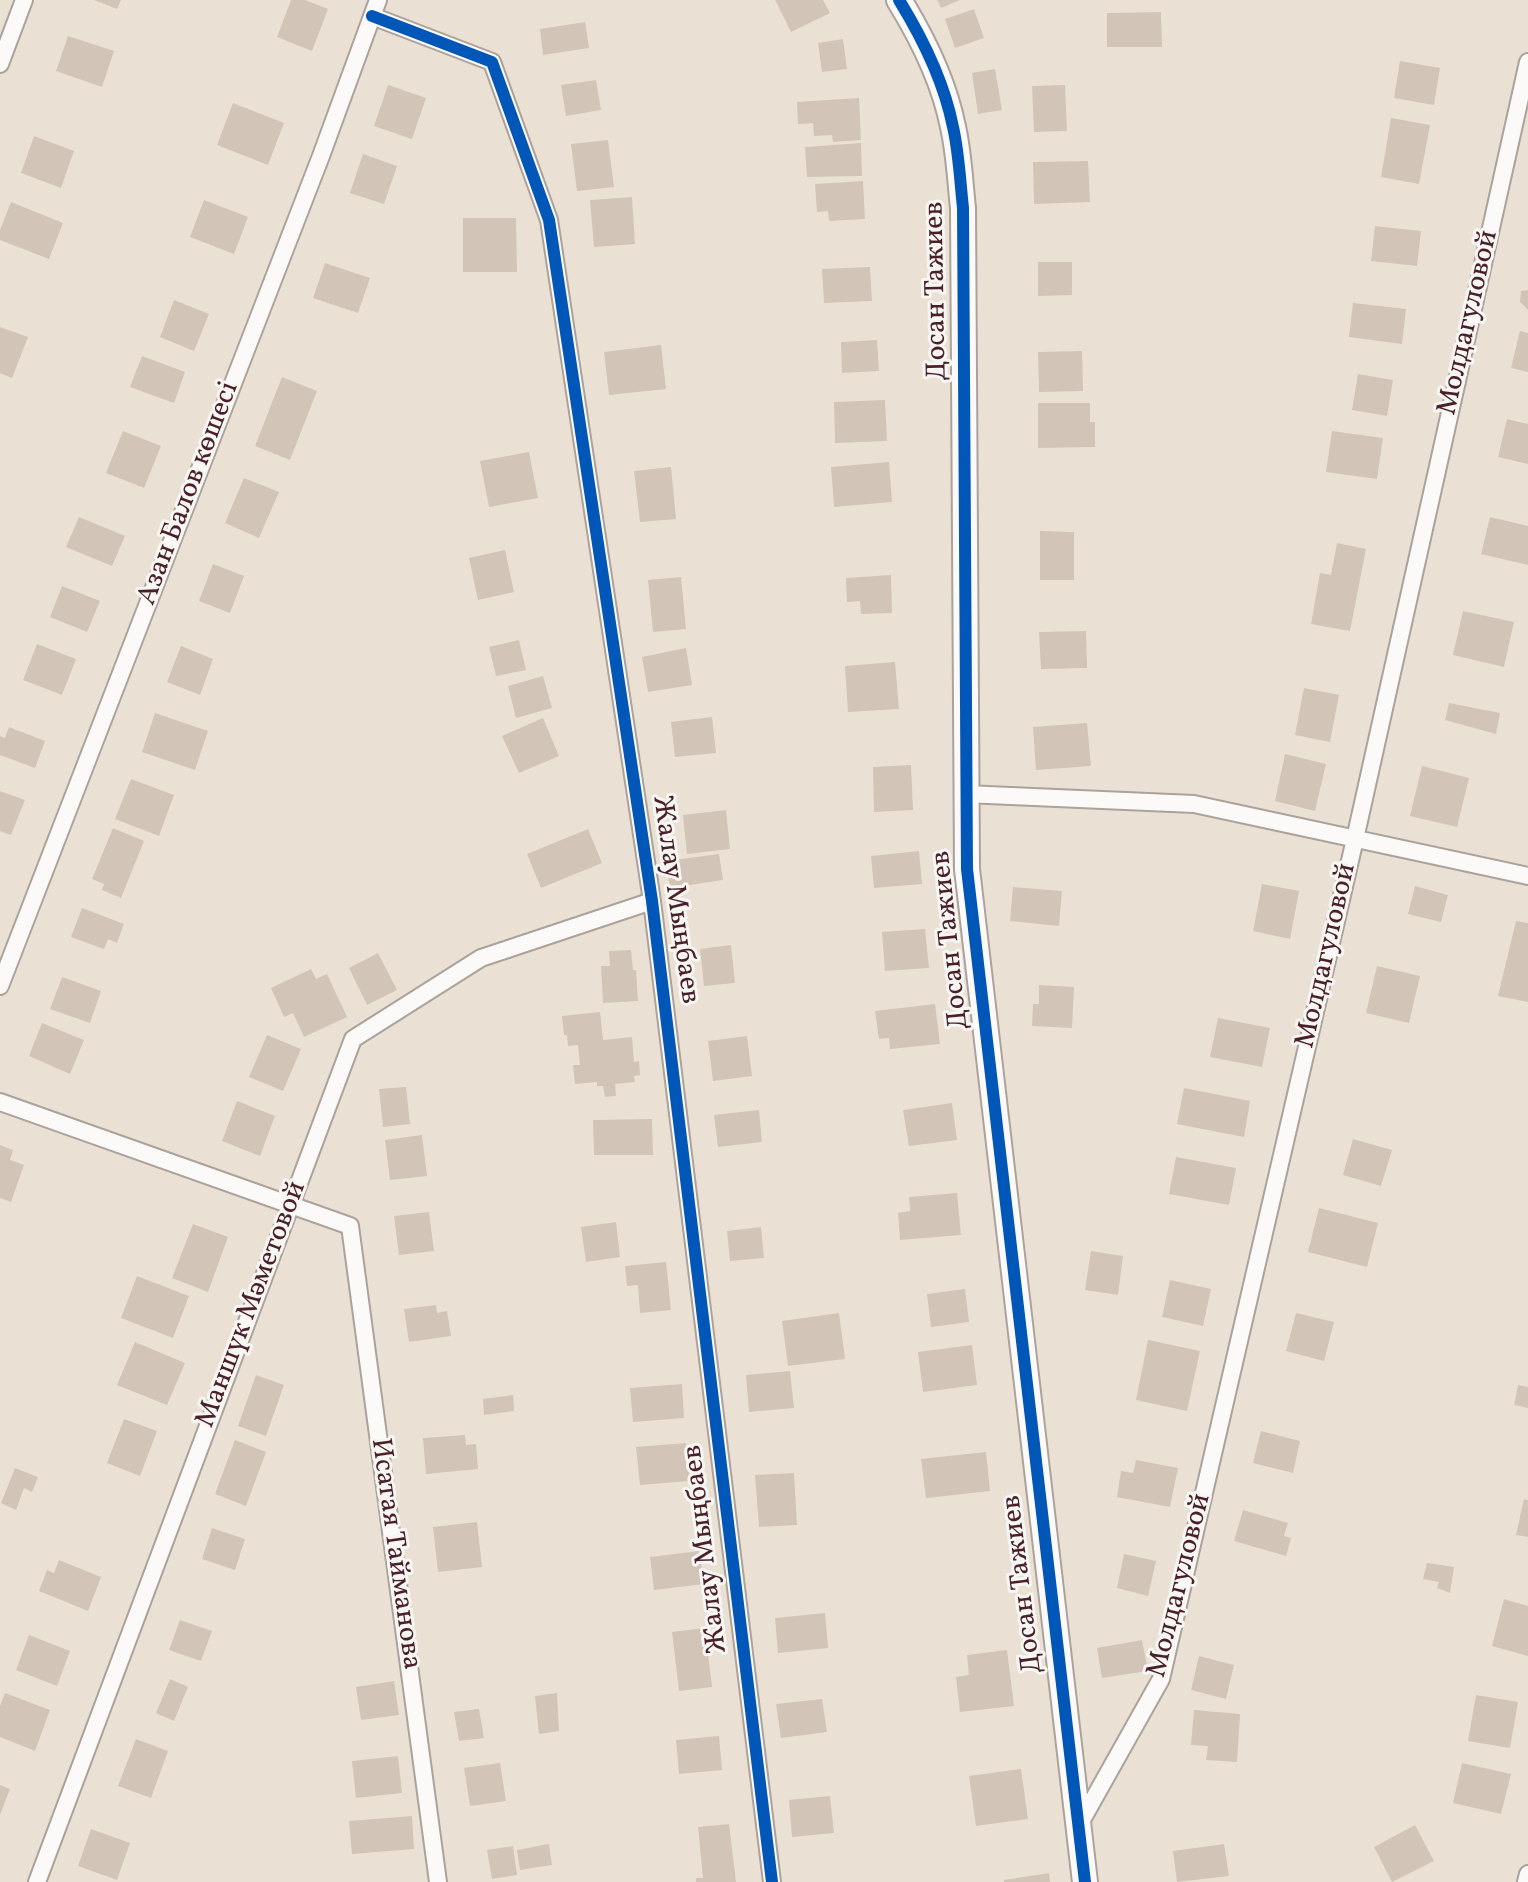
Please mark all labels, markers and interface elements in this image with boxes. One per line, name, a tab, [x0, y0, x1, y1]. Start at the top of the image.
street label: Досан Тажиев	[920, 201, 956, 381]
street label: Молдагуловой	[1432, 227, 1508, 419]
street label: Азан Балов көшесі	[132, 378, 248, 610]
street label: Жалау Мыңбаев	[643, 794, 705, 1006]
street label: Досан Тажиев	[926, 849, 978, 1031]
street label: Молдагуловой	[1290, 860, 1366, 1052]
street label: Маншүк Мәметовой	[191, 1177, 315, 1433]
street label: Исатая Тайманова	[361, 1436, 427, 1672]
street label: Жалау Мыңбаев	[678, 1443, 736, 1655]
street label: Молдагуловой	[1142, 1491, 1220, 1681]
street label: Досан Тажиев	[996, 1493, 1052, 1675]

